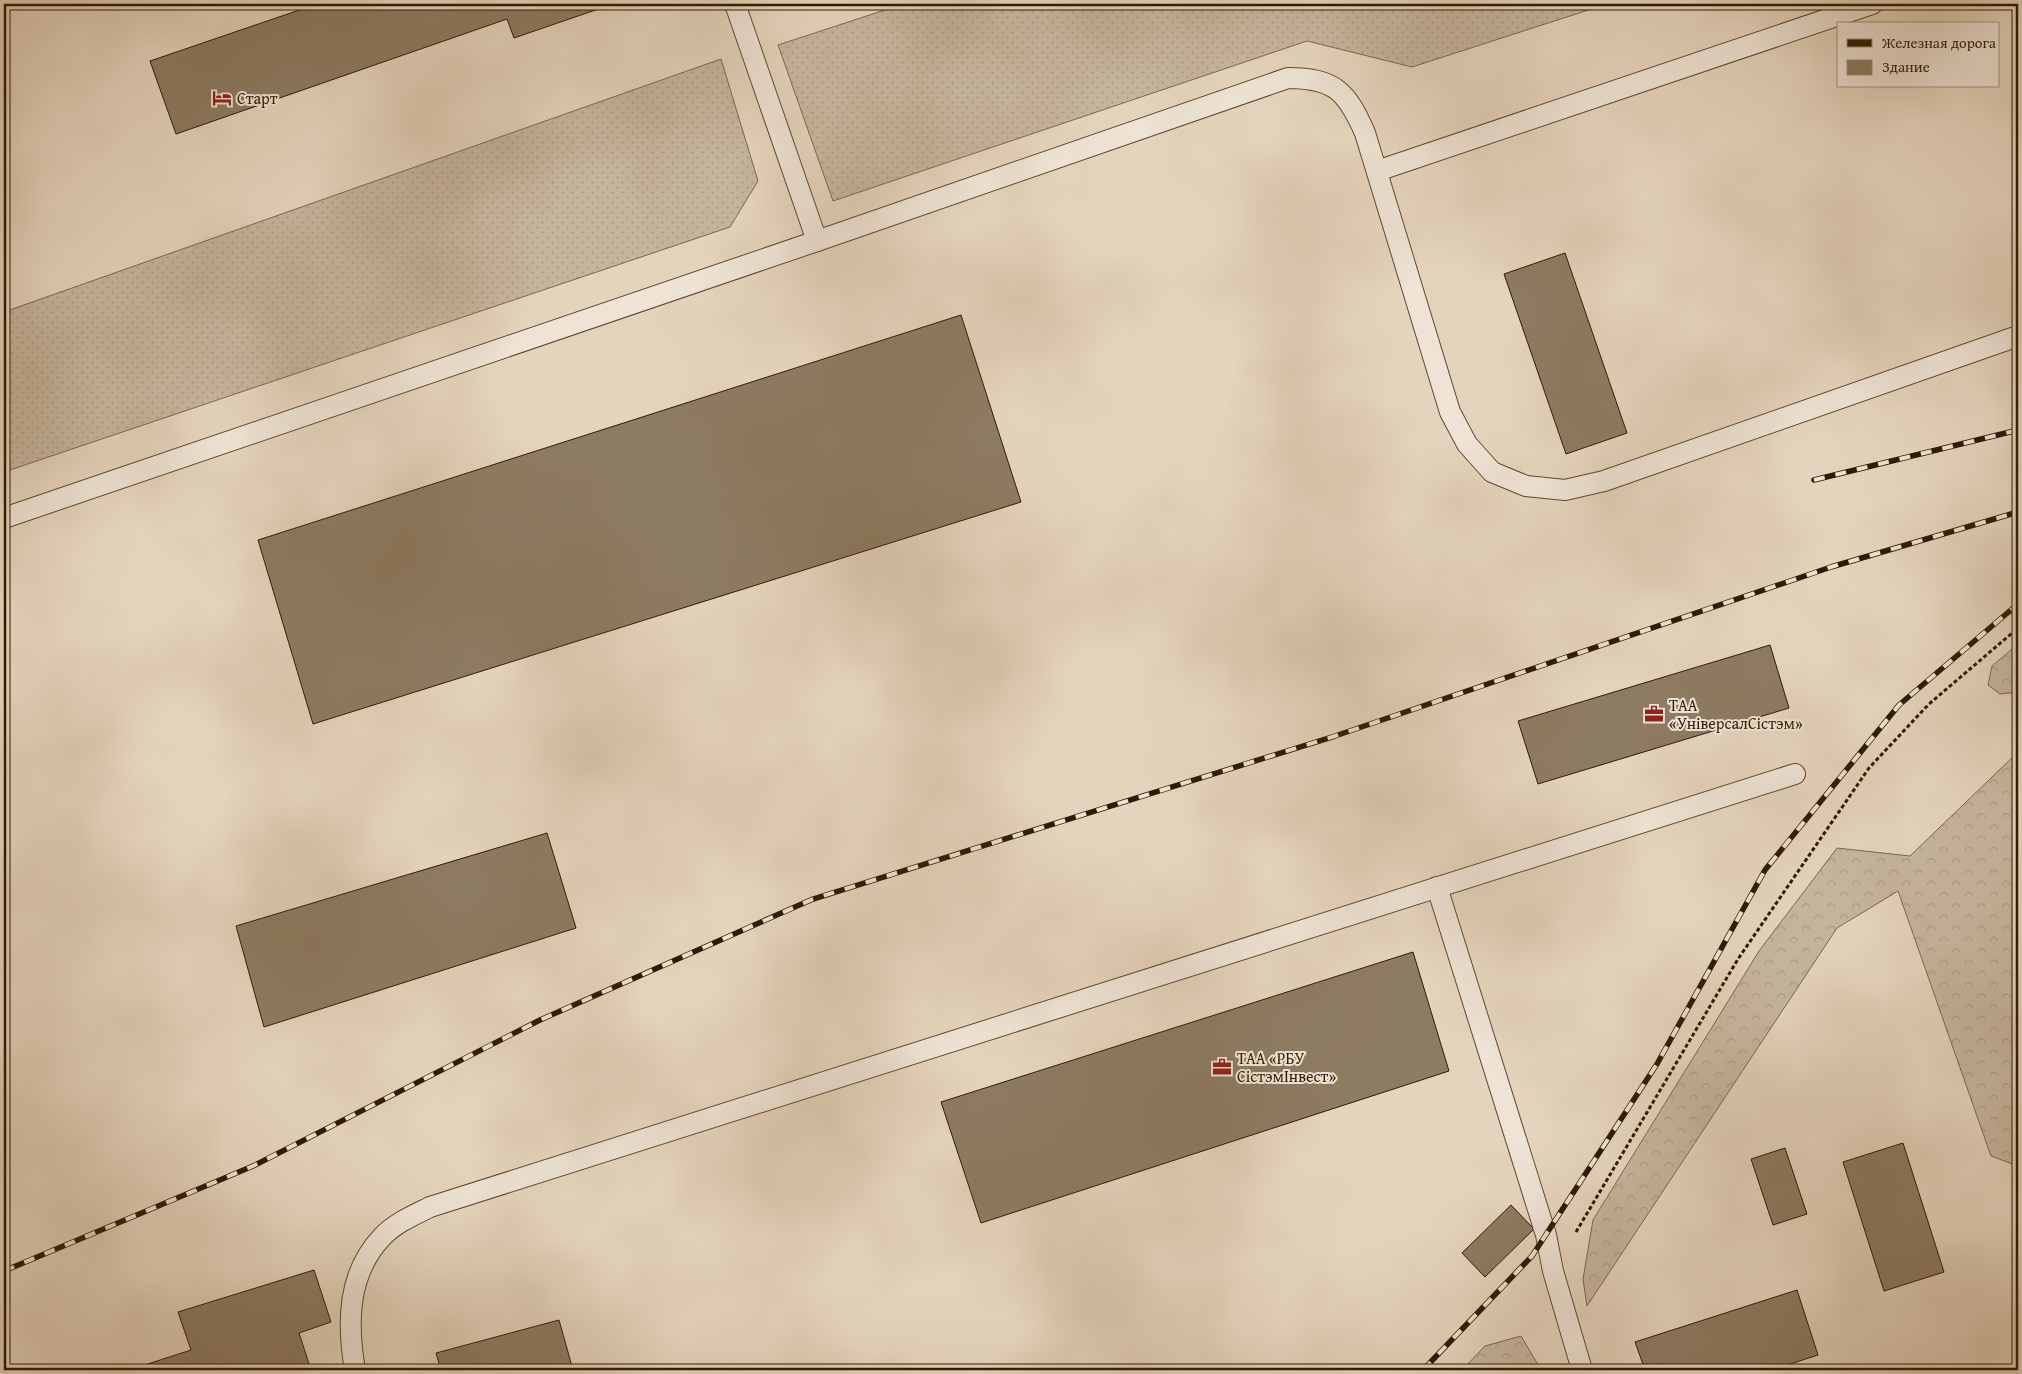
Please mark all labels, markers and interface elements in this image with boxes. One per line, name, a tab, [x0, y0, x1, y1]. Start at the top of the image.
legend	[1837, 22, 2000, 88]
text: Железная дорога	[1881, 32, 1997, 53]
text: Здание	[1882, 56, 1930, 77]
place label: Старт	[237, 86, 278, 110]
hotel icon: Старт	[211, 87, 233, 109]
place label: ТАА «УніверсалСістэм»	[1669, 693, 1803, 735]
office icon: ТАА «УніверсалСістэм»	[1643, 703, 1665, 725]
place label: ТАА «РБУ СістэмІнвест»	[1237, 1046, 1336, 1088]
office icon: ТАА «РБУ СістэмІнвест»	[1211, 1056, 1233, 1078]

